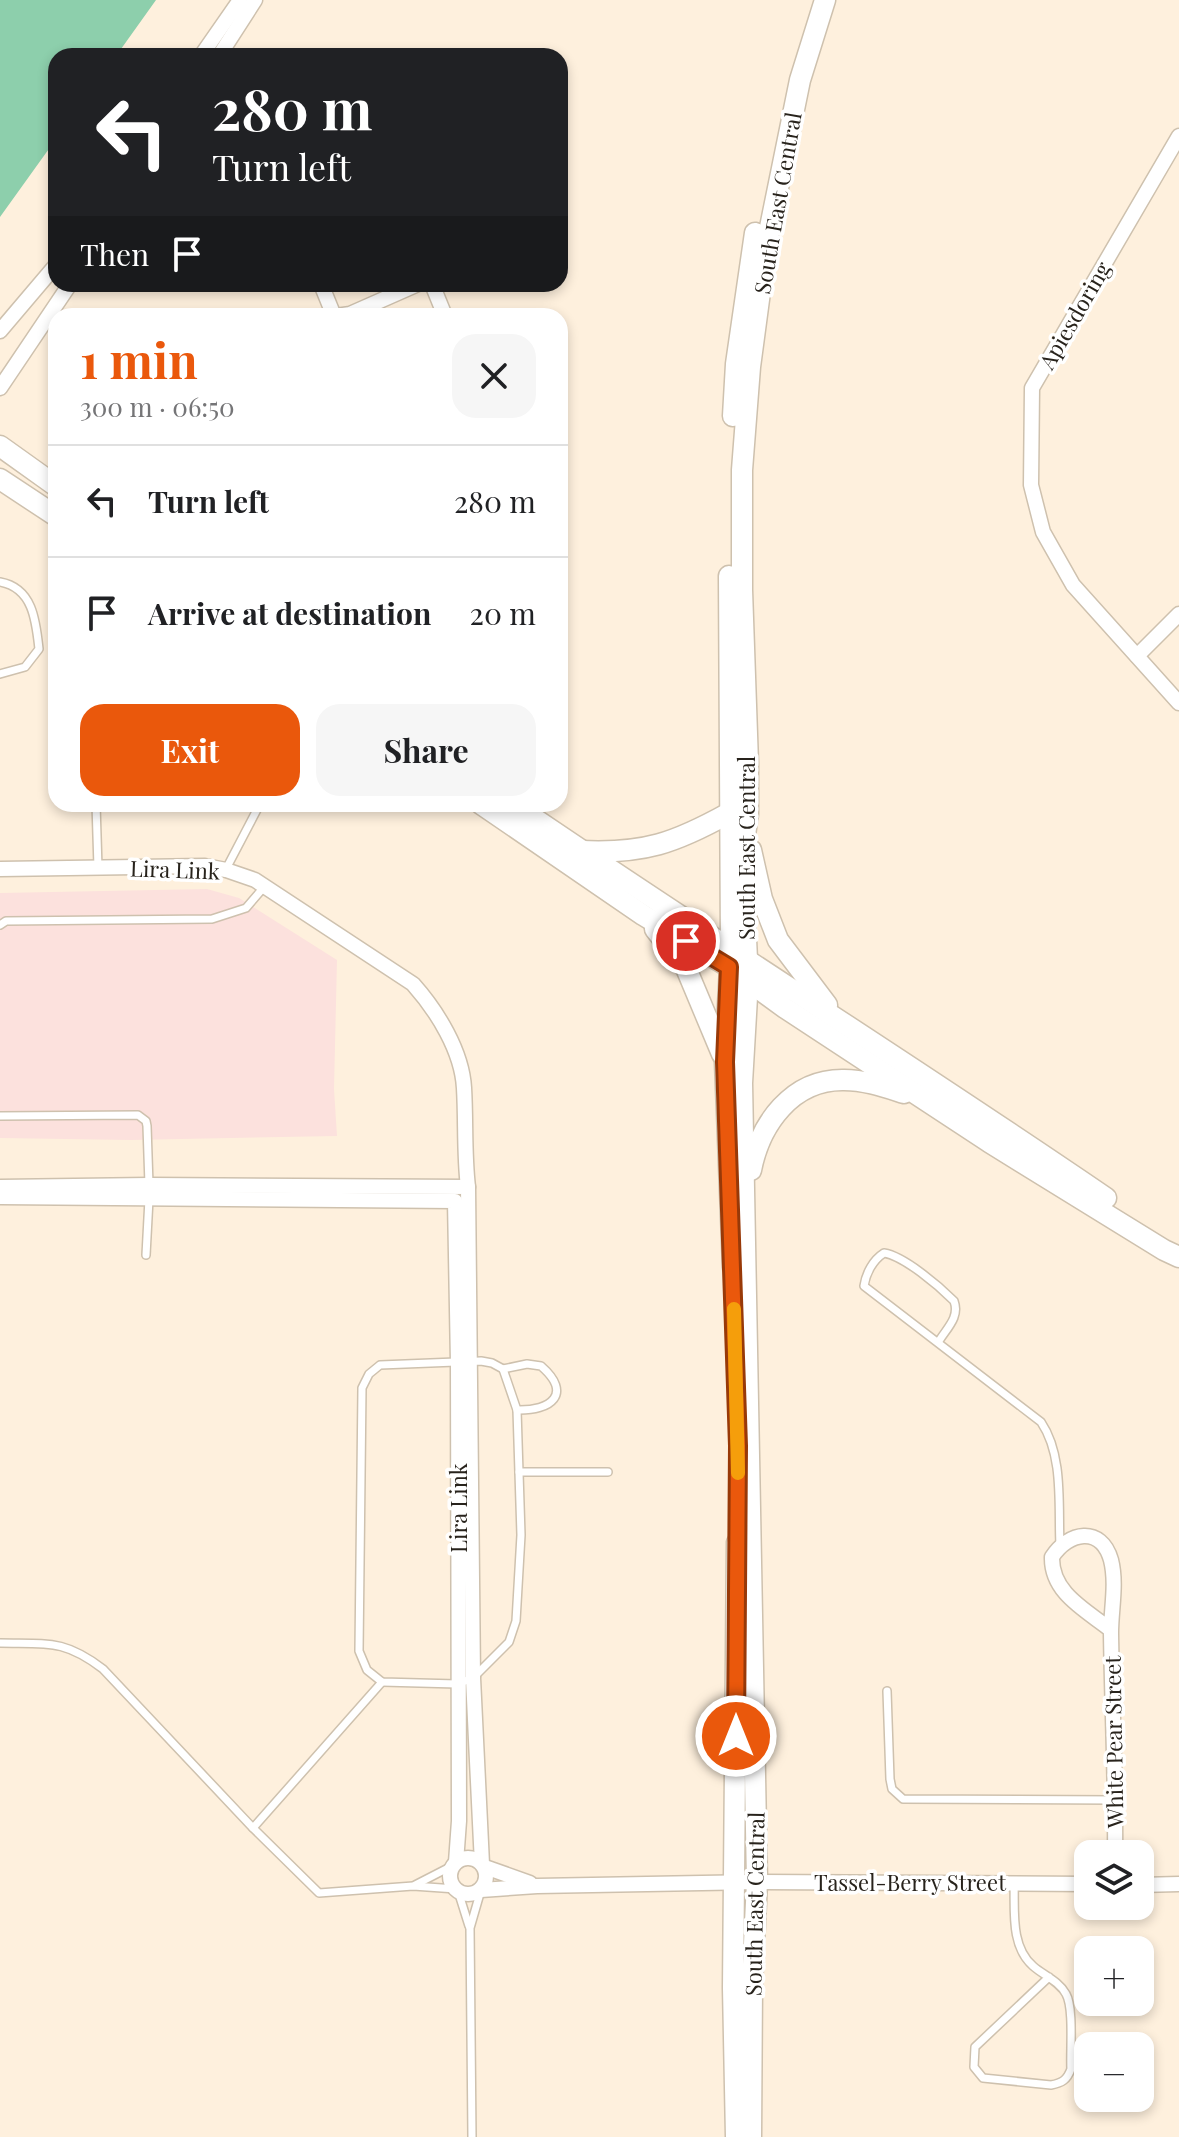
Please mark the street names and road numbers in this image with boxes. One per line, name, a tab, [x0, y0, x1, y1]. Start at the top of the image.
street label: South East Central	[746, 110, 808, 296]
street label: Apiesdoring	[1031, 255, 1117, 375]
street label: South East Central	[731, 756, 761, 940]
street label: Lira Link	[130, 852, 220, 886]
street label: Lira Link	[443, 1463, 473, 1553]
street label: White Pear Street	[1096, 1654, 1130, 1829]
street label: South East Central	[737, 1812, 771, 1996]
street label: Tassel-Berry Street	[814, 1867, 1007, 1897]

